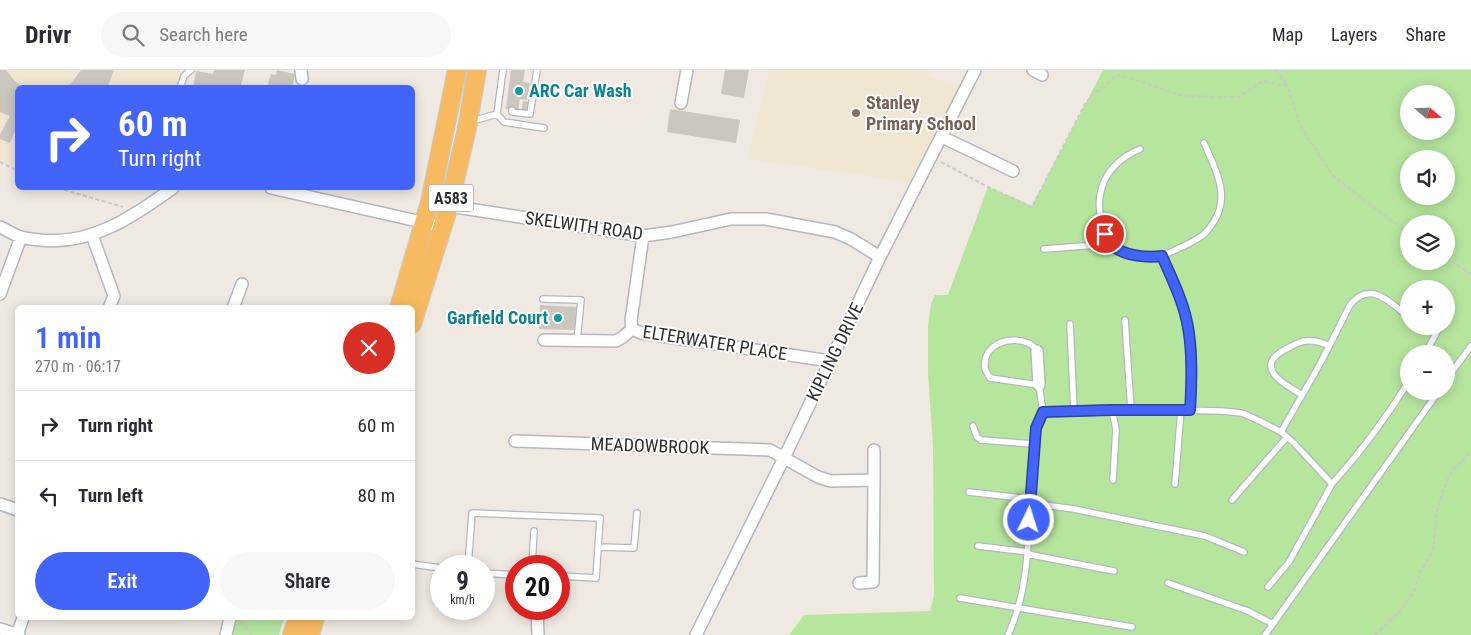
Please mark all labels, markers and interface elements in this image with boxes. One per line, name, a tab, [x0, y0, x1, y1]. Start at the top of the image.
search box	[101, 12, 451, 57]
text: Drivr	[25, 21, 71, 49]
icon: search	[119, 21, 147, 49]
text: Search here	[159, 23, 248, 46]
text: Map	[1272, 24, 1303, 45]
text: Layers	[1331, 24, 1378, 45]
text: Share	[1406, 24, 1446, 45]
place label: ARC Car Wash	[529, 80, 632, 101]
marker: ARC Car Wash	[513, 85, 525, 97]
north arrow	[1400, 85, 1455, 140]
map controls	[1400, 85, 1455, 400]
place label: Stanley Primary School	[866, 92, 976, 134]
text: 60 m	[118, 104, 187, 145]
icon: right	[35, 105, 100, 170]
marker: Stanley Primary School	[850, 107, 862, 119]
text: Turn right	[118, 146, 201, 171]
button: sound	[1400, 150, 1455, 205]
road number: A583	[428, 185, 474, 212]
street label: SKELWITH ROAD	[524, 207, 644, 244]
pin	[1084, 213, 1126, 255]
button: layers	[1400, 215, 1455, 270]
icon: arrive	[1091, 220, 1119, 248]
button: +	[1400, 280, 1455, 335]
street label: KIPLING DRIVE	[802, 299, 867, 404]
place label: Garfield Court	[447, 307, 548, 328]
marker: Garfield Court	[552, 312, 564, 324]
text: 1 min	[35, 320, 101, 355]
street label: ELTERWATER PLACE	[641, 321, 789, 364]
button: close	[343, 322, 395, 374]
button: −	[1400, 345, 1455, 400]
text: 270 m · 06:17	[35, 357, 121, 376]
icon: right	[35, 412, 63, 440]
text: Turn right	[78, 414, 153, 437]
text: 60 m	[358, 414, 395, 437]
street label: MEADOWBROOK	[590, 433, 710, 458]
icon: left	[35, 482, 63, 510]
text: Turn left	[78, 484, 143, 507]
text: 80 m	[358, 484, 395, 507]
position arrow	[1002, 493, 1054, 545]
button: Exit	[35, 552, 210, 610]
button: Share	[220, 552, 395, 610]
speed limit sign: 20	[505, 555, 570, 620]
text: 9	[456, 567, 469, 596]
text: km/h	[450, 593, 475, 607]

